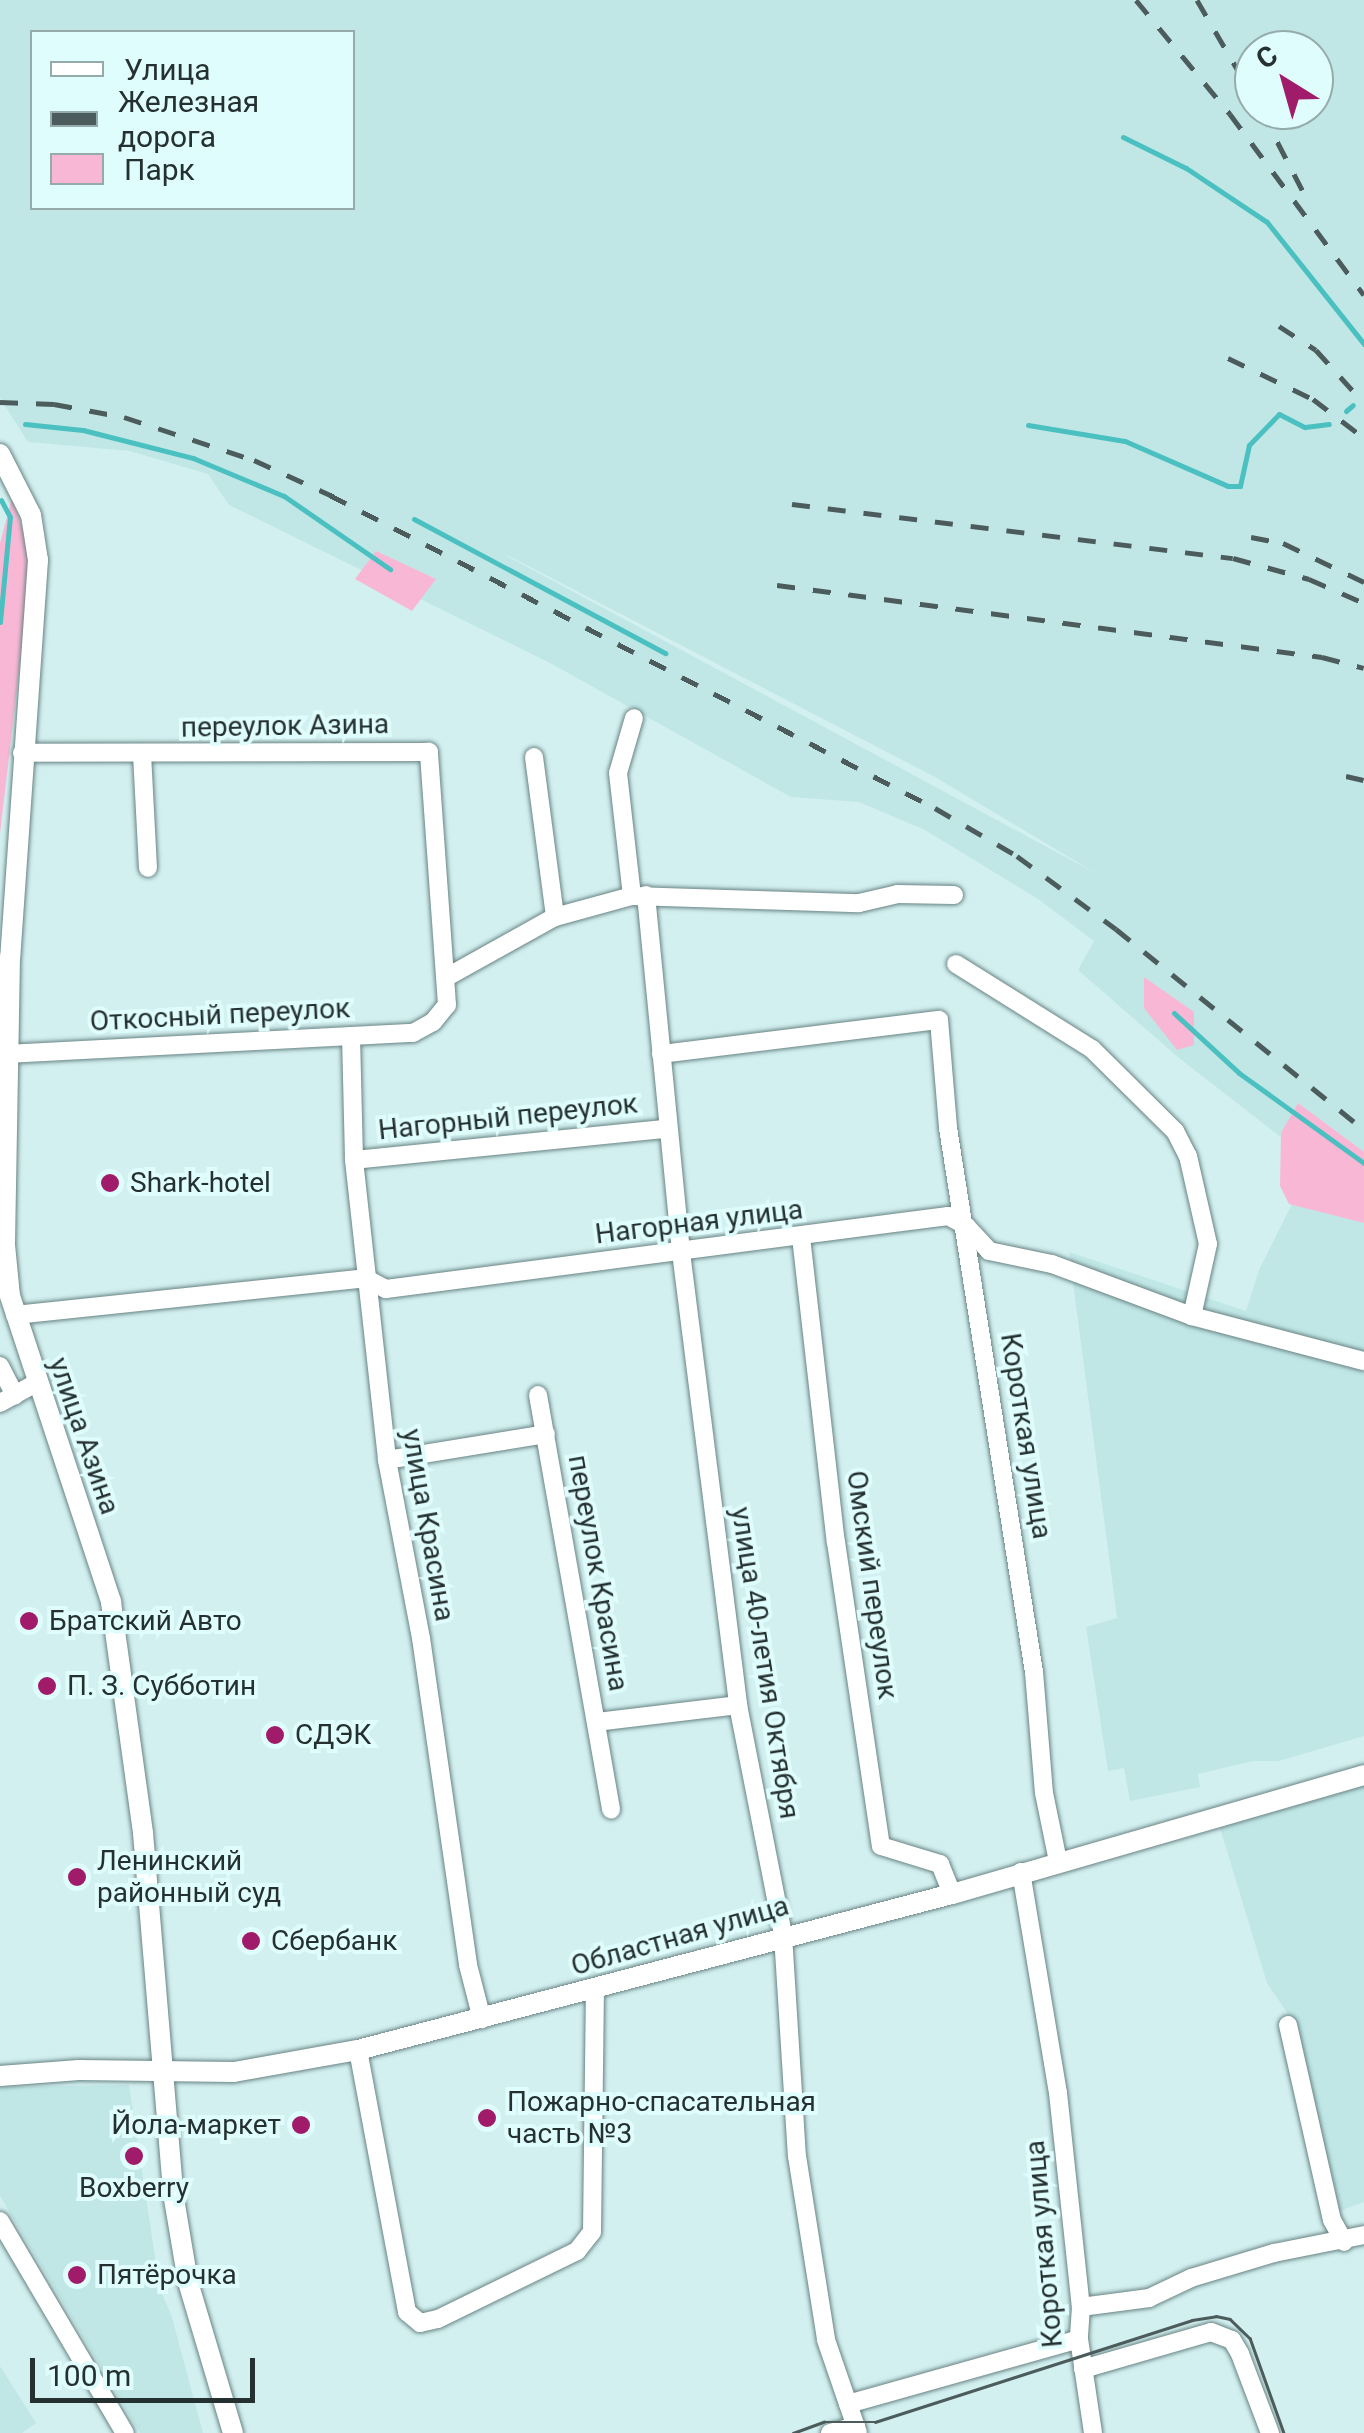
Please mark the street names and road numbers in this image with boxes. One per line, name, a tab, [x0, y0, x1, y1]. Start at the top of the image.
street label: переулок Азина	[181, 707, 389, 745]
street label: Откосный переулок	[89, 991, 351, 1039]
street label: Нагорный переулок	[377, 1087, 639, 1147]
street label: Нагорная улица	[593, 1193, 805, 1251]
street label: Короткая улица	[993, 1331, 1059, 1541]
street label: улица Азина	[41, 1353, 127, 1519]
street label: улица Красина	[395, 1426, 461, 1624]
street label: переулок Красина	[561, 1452, 635, 1694]
street label: Омский переулок	[839, 1469, 905, 1701]
street label: улица 40-летия Октября	[724, 1505, 806, 1821]
street label: Областная улица	[567, 1889, 793, 1983]
street label: Короткая улица	[1018, 2139, 1070, 2349]

